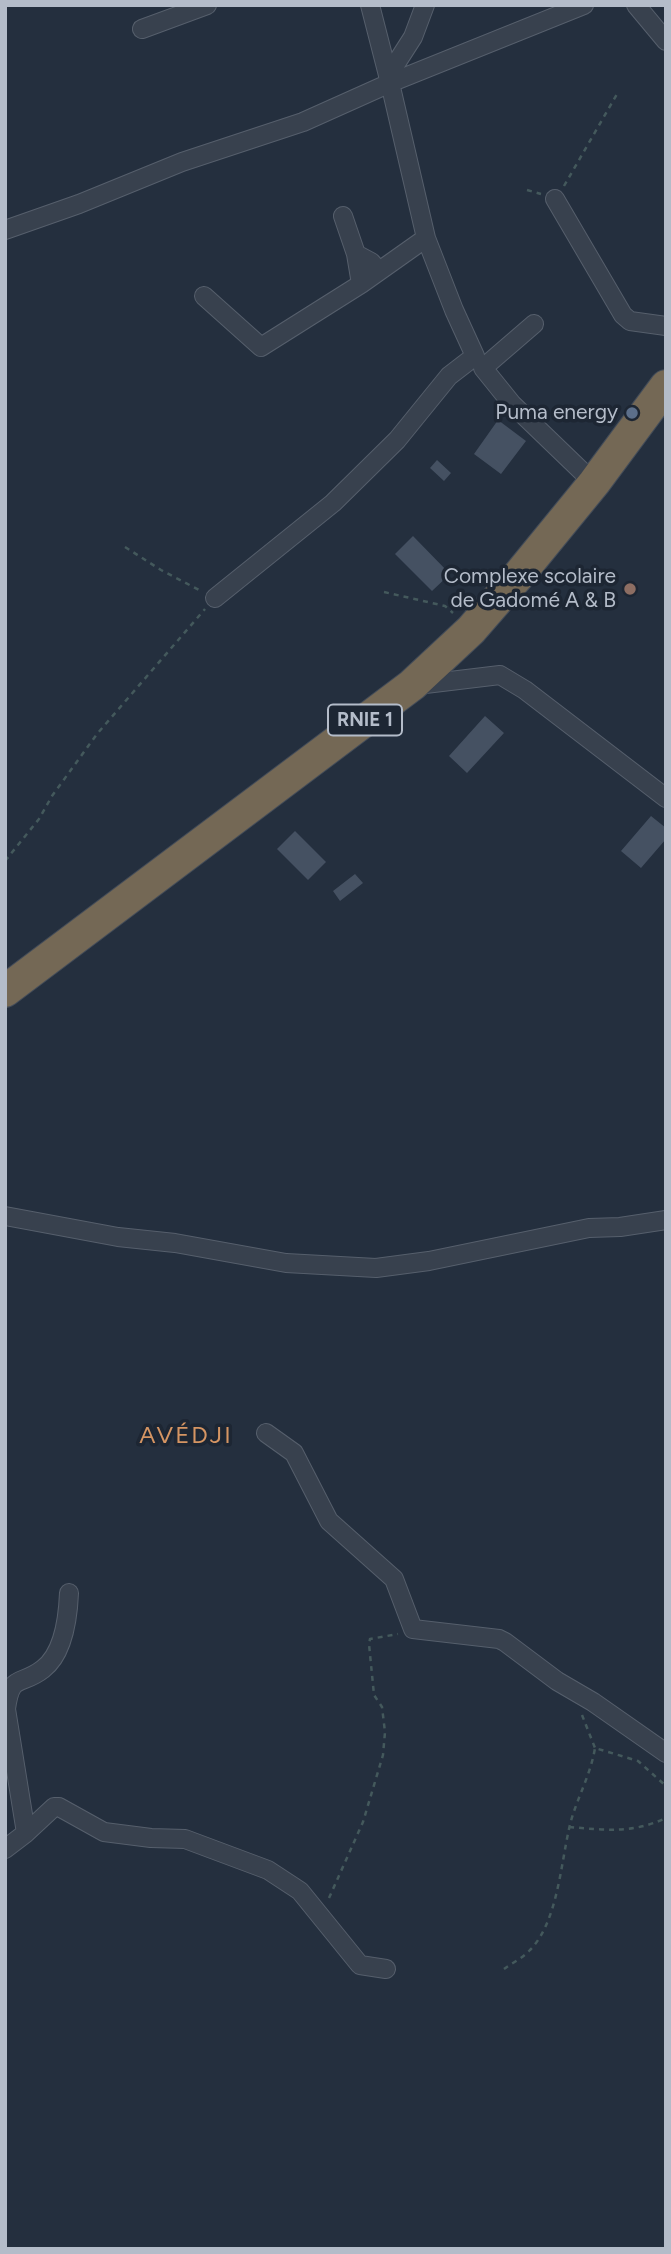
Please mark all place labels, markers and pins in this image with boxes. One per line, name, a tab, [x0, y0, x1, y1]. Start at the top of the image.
place label: Puma energy	[495, 400, 618, 426]
marker: Puma energy	[624, 405, 640, 421]
place label: Complexe scolaire de Gadomé A & B	[444, 564, 616, 614]
marker: Complexe scolaire de Gadomé A & B	[622, 581, 638, 597]

